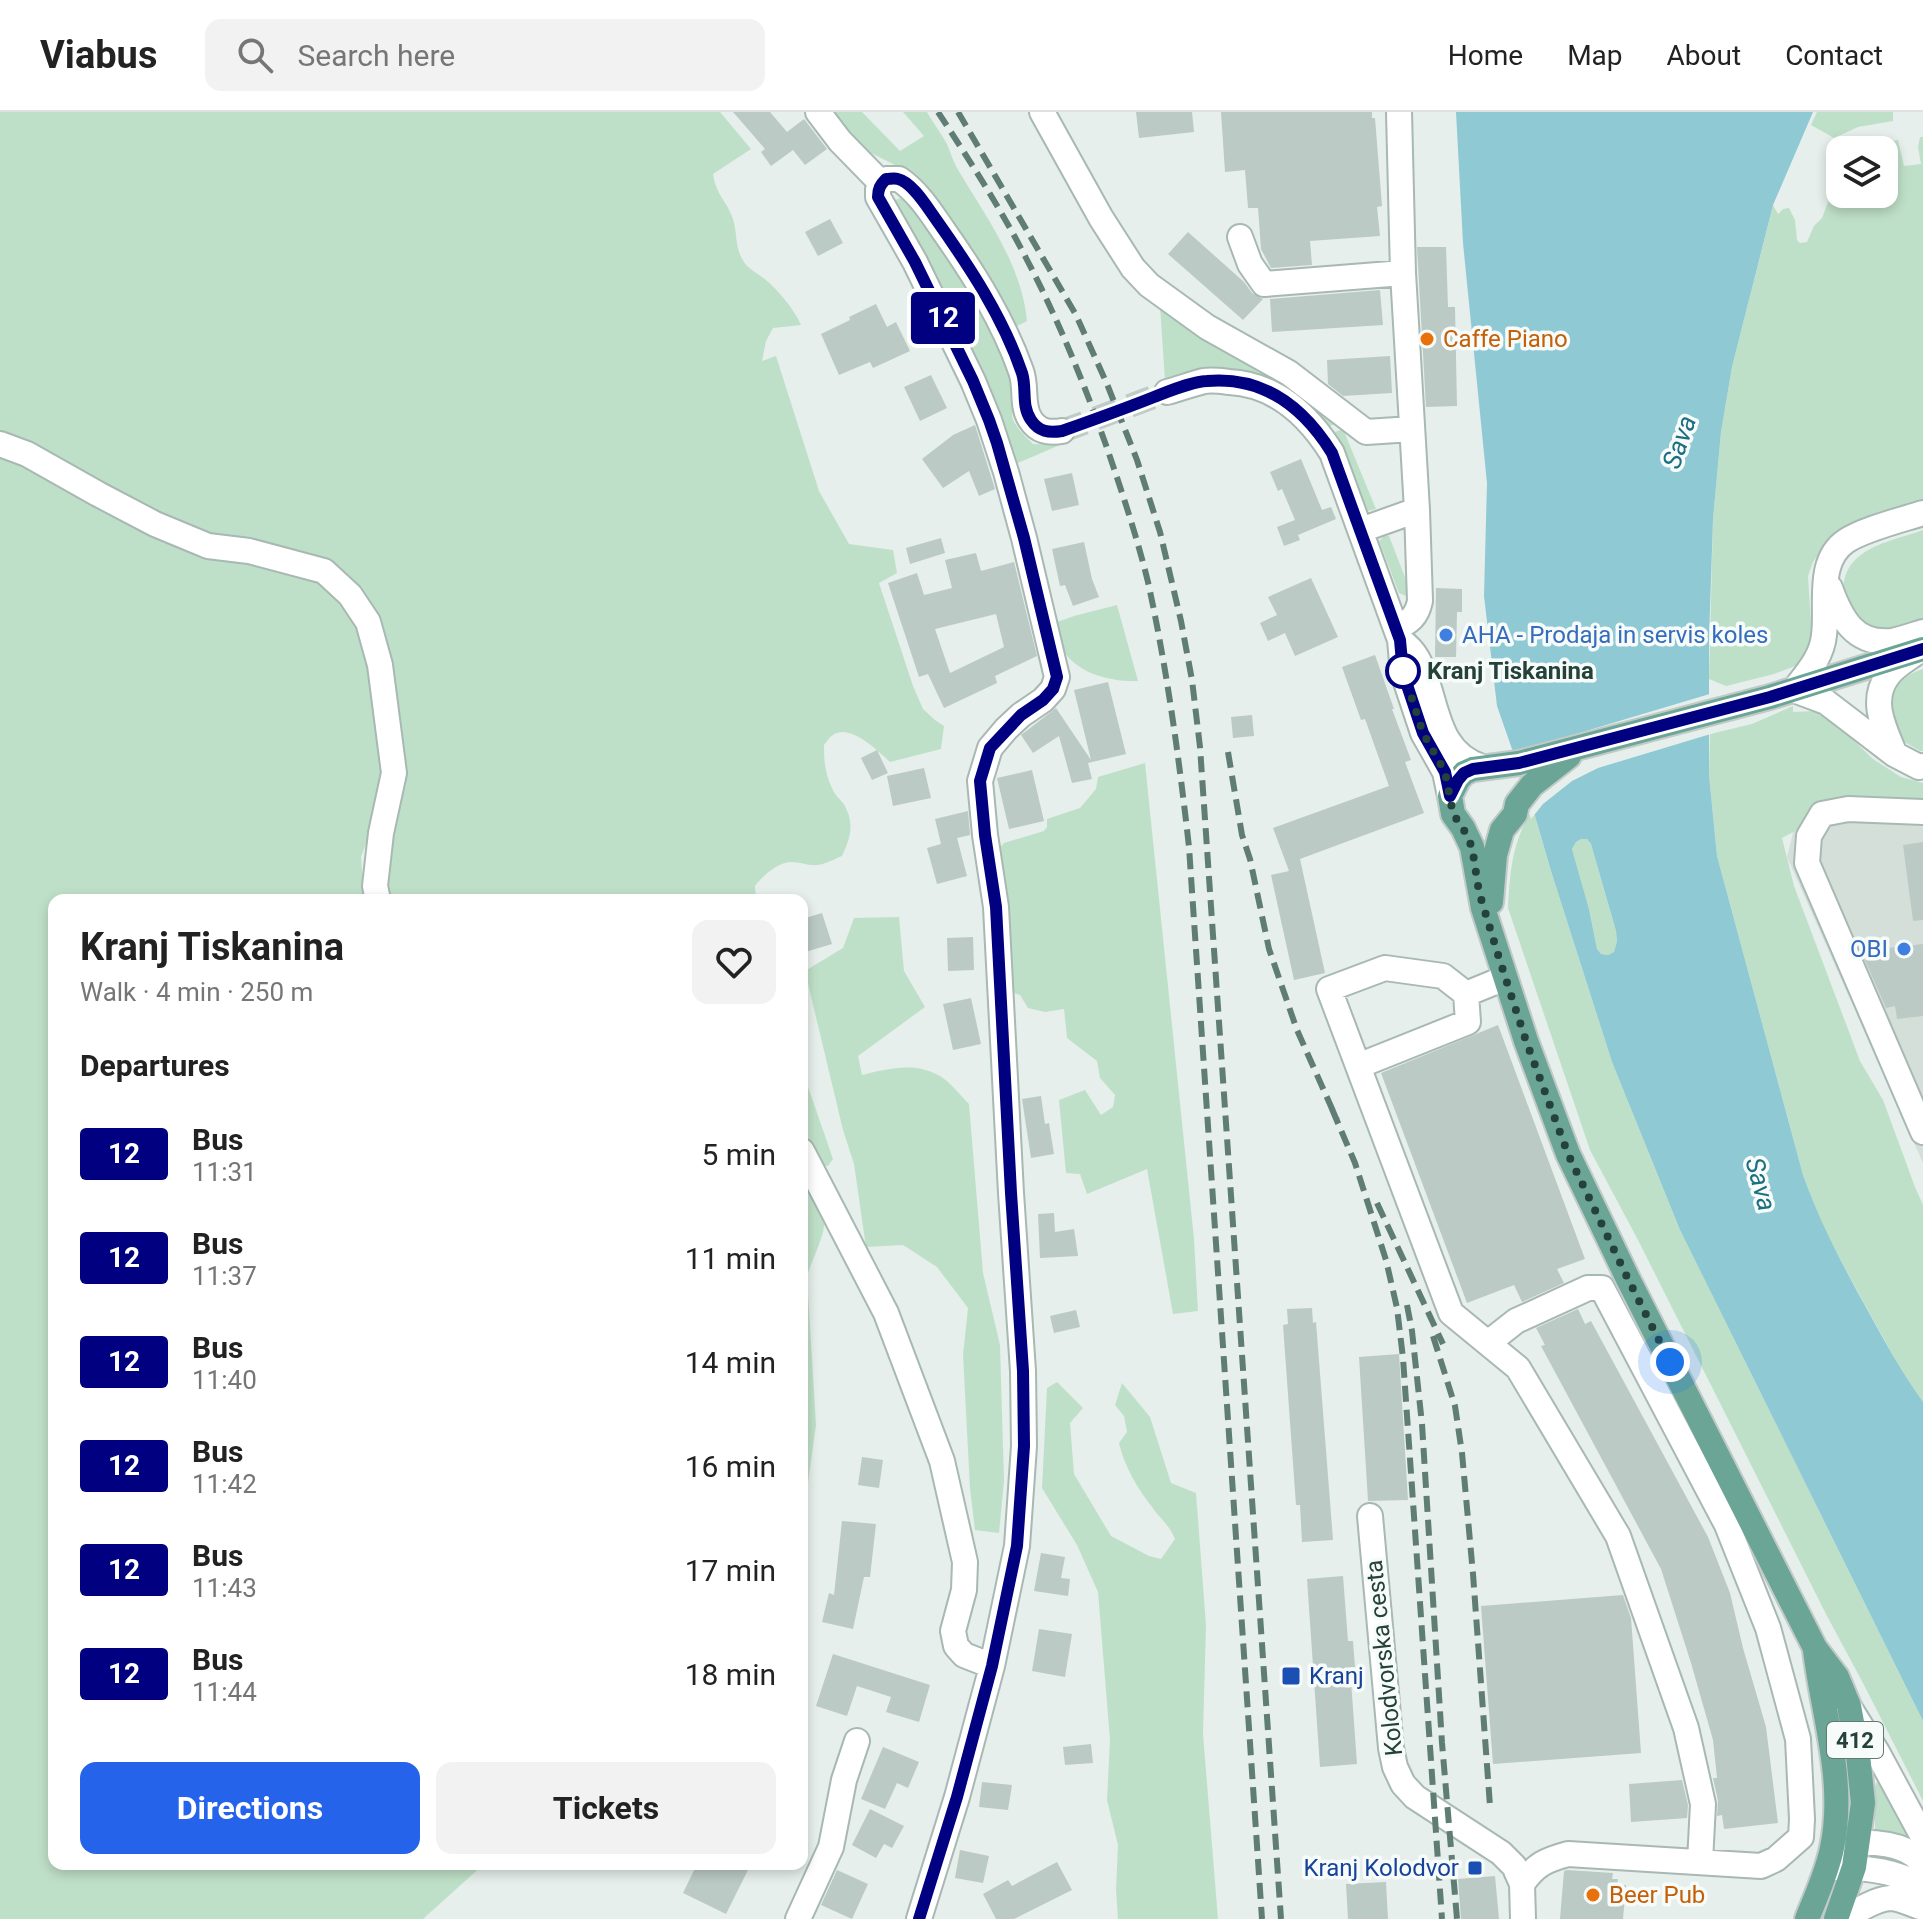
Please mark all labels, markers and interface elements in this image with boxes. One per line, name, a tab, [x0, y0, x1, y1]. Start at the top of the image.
search box	[205, 19, 765, 91]
text: Viabus	[40, 33, 157, 77]
icon: search	[233, 33, 277, 77]
text: Search here	[297, 38, 455, 73]
text: Home	[1448, 39, 1523, 72]
text: Map	[1567, 39, 1623, 72]
text: About	[1667, 39, 1741, 72]
text: Contact	[1785, 39, 1883, 72]
map controls	[1826, 136, 1898, 208]
button: layers	[1826, 136, 1898, 208]
line badge: 12	[907, 292, 979, 344]
text: 12	[927, 301, 959, 334]
place label: Caffe Piano	[1443, 325, 1568, 353]
marker: Caffe Piano	[1418, 330, 1436, 348]
water label: Sava	[1656, 411, 1702, 473]
place label: AHA - Prodaja in servis koles	[1462, 621, 1768, 649]
marker: AHA - Prodaja in servis koles	[1437, 626, 1455, 644]
marker: Kranj Tiskanina	[1386, 654, 1420, 688]
place label: Kranj Tiskanina	[1427, 657, 1594, 685]
button: heart	[692, 920, 776, 1004]
text: Kranj Tiskanina	[80, 925, 344, 969]
place label: OBI	[1850, 935, 1888, 963]
marker: OBI	[1895, 940, 1913, 958]
text: Walk · 4 min · 250 m	[80, 977, 313, 1007]
text: Departures	[80, 1048, 230, 1083]
text: Bus	[192, 1122, 243, 1157]
text: 12	[108, 1137, 140, 1170]
text: 5 min	[702, 1137, 776, 1172]
water label: Sava	[1739, 1154, 1783, 1214]
text: 11:31	[192, 1157, 257, 1187]
text: Bus	[192, 1226, 243, 1261]
text: 12	[108, 1241, 140, 1274]
text: 11 min	[685, 1241, 776, 1276]
text: 11:37	[192, 1261, 257, 1291]
text: Bus	[192, 1330, 243, 1365]
your location	[1650, 1342, 1690, 1382]
text: 12	[108, 1345, 140, 1378]
text: 14 min	[685, 1345, 776, 1380]
text: 11:40	[192, 1365, 257, 1395]
text: Bus	[192, 1434, 243, 1469]
text: 12	[108, 1449, 140, 1482]
text: 16 min	[685, 1449, 776, 1484]
text: 11:42	[192, 1469, 257, 1499]
text: Bus	[192, 1538, 243, 1573]
text: 12	[108, 1553, 140, 1586]
text: 17 min	[685, 1553, 776, 1588]
street label: Kolodvorska cesta	[1360, 1559, 1408, 1757]
text: 11:43	[192, 1573, 257, 1603]
text: Bus	[192, 1642, 243, 1677]
text: 12	[108, 1657, 140, 1690]
text: 18 min	[685, 1657, 776, 1692]
place label: Kranj	[1309, 1662, 1364, 1690]
marker: Kranj	[1280, 1665, 1302, 1687]
text: 11:44	[192, 1677, 257, 1707]
road number: 412	[1827, 1722, 1883, 1758]
button: Directions	[80, 1762, 420, 1854]
button: Tickets	[436, 1762, 776, 1854]
place label: Kranj Kolodvor	[1304, 1854, 1459, 1882]
marker: Kranj Kolodvor	[1466, 1859, 1484, 1877]
place label: Beer Pub	[1609, 1881, 1705, 1909]
marker: Beer Pub	[1584, 1886, 1602, 1904]

